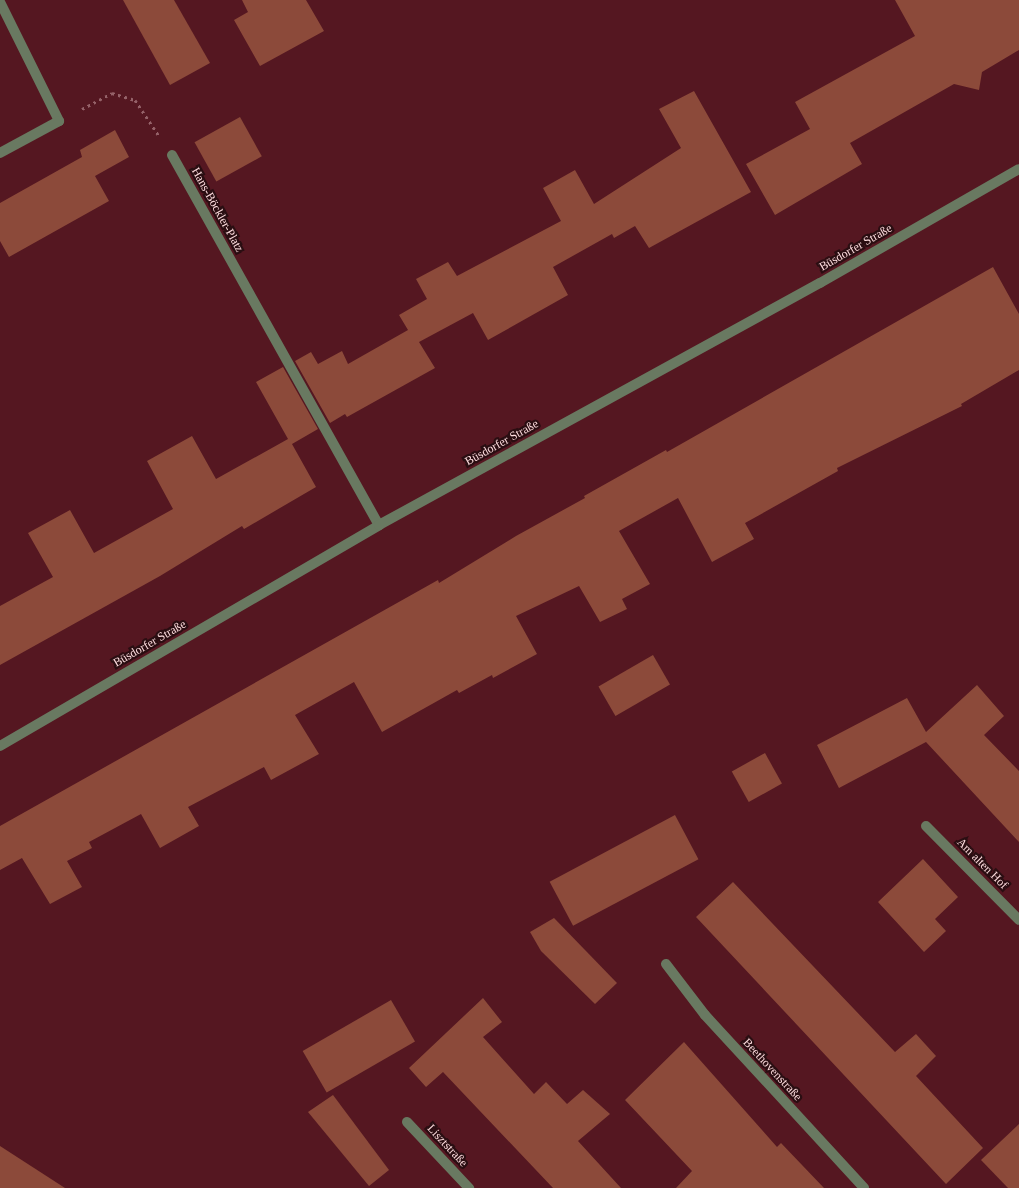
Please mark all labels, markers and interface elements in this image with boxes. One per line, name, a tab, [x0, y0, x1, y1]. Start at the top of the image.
street label: Hans-Böckler-Platz	[188, 165, 246, 255]
street label: Büsdorfer Straße	[817, 221, 895, 275]
street label: Büsdorfer Straße	[463, 417, 541, 469]
street label: Büsdorfer Straße	[111, 617, 189, 671]
street label: Am alten Hof	[954, 836, 1010, 892]
street label: Beethovenstraße	[739, 1036, 805, 1104]
street label: Lisztstraße	[424, 1122, 470, 1170]

